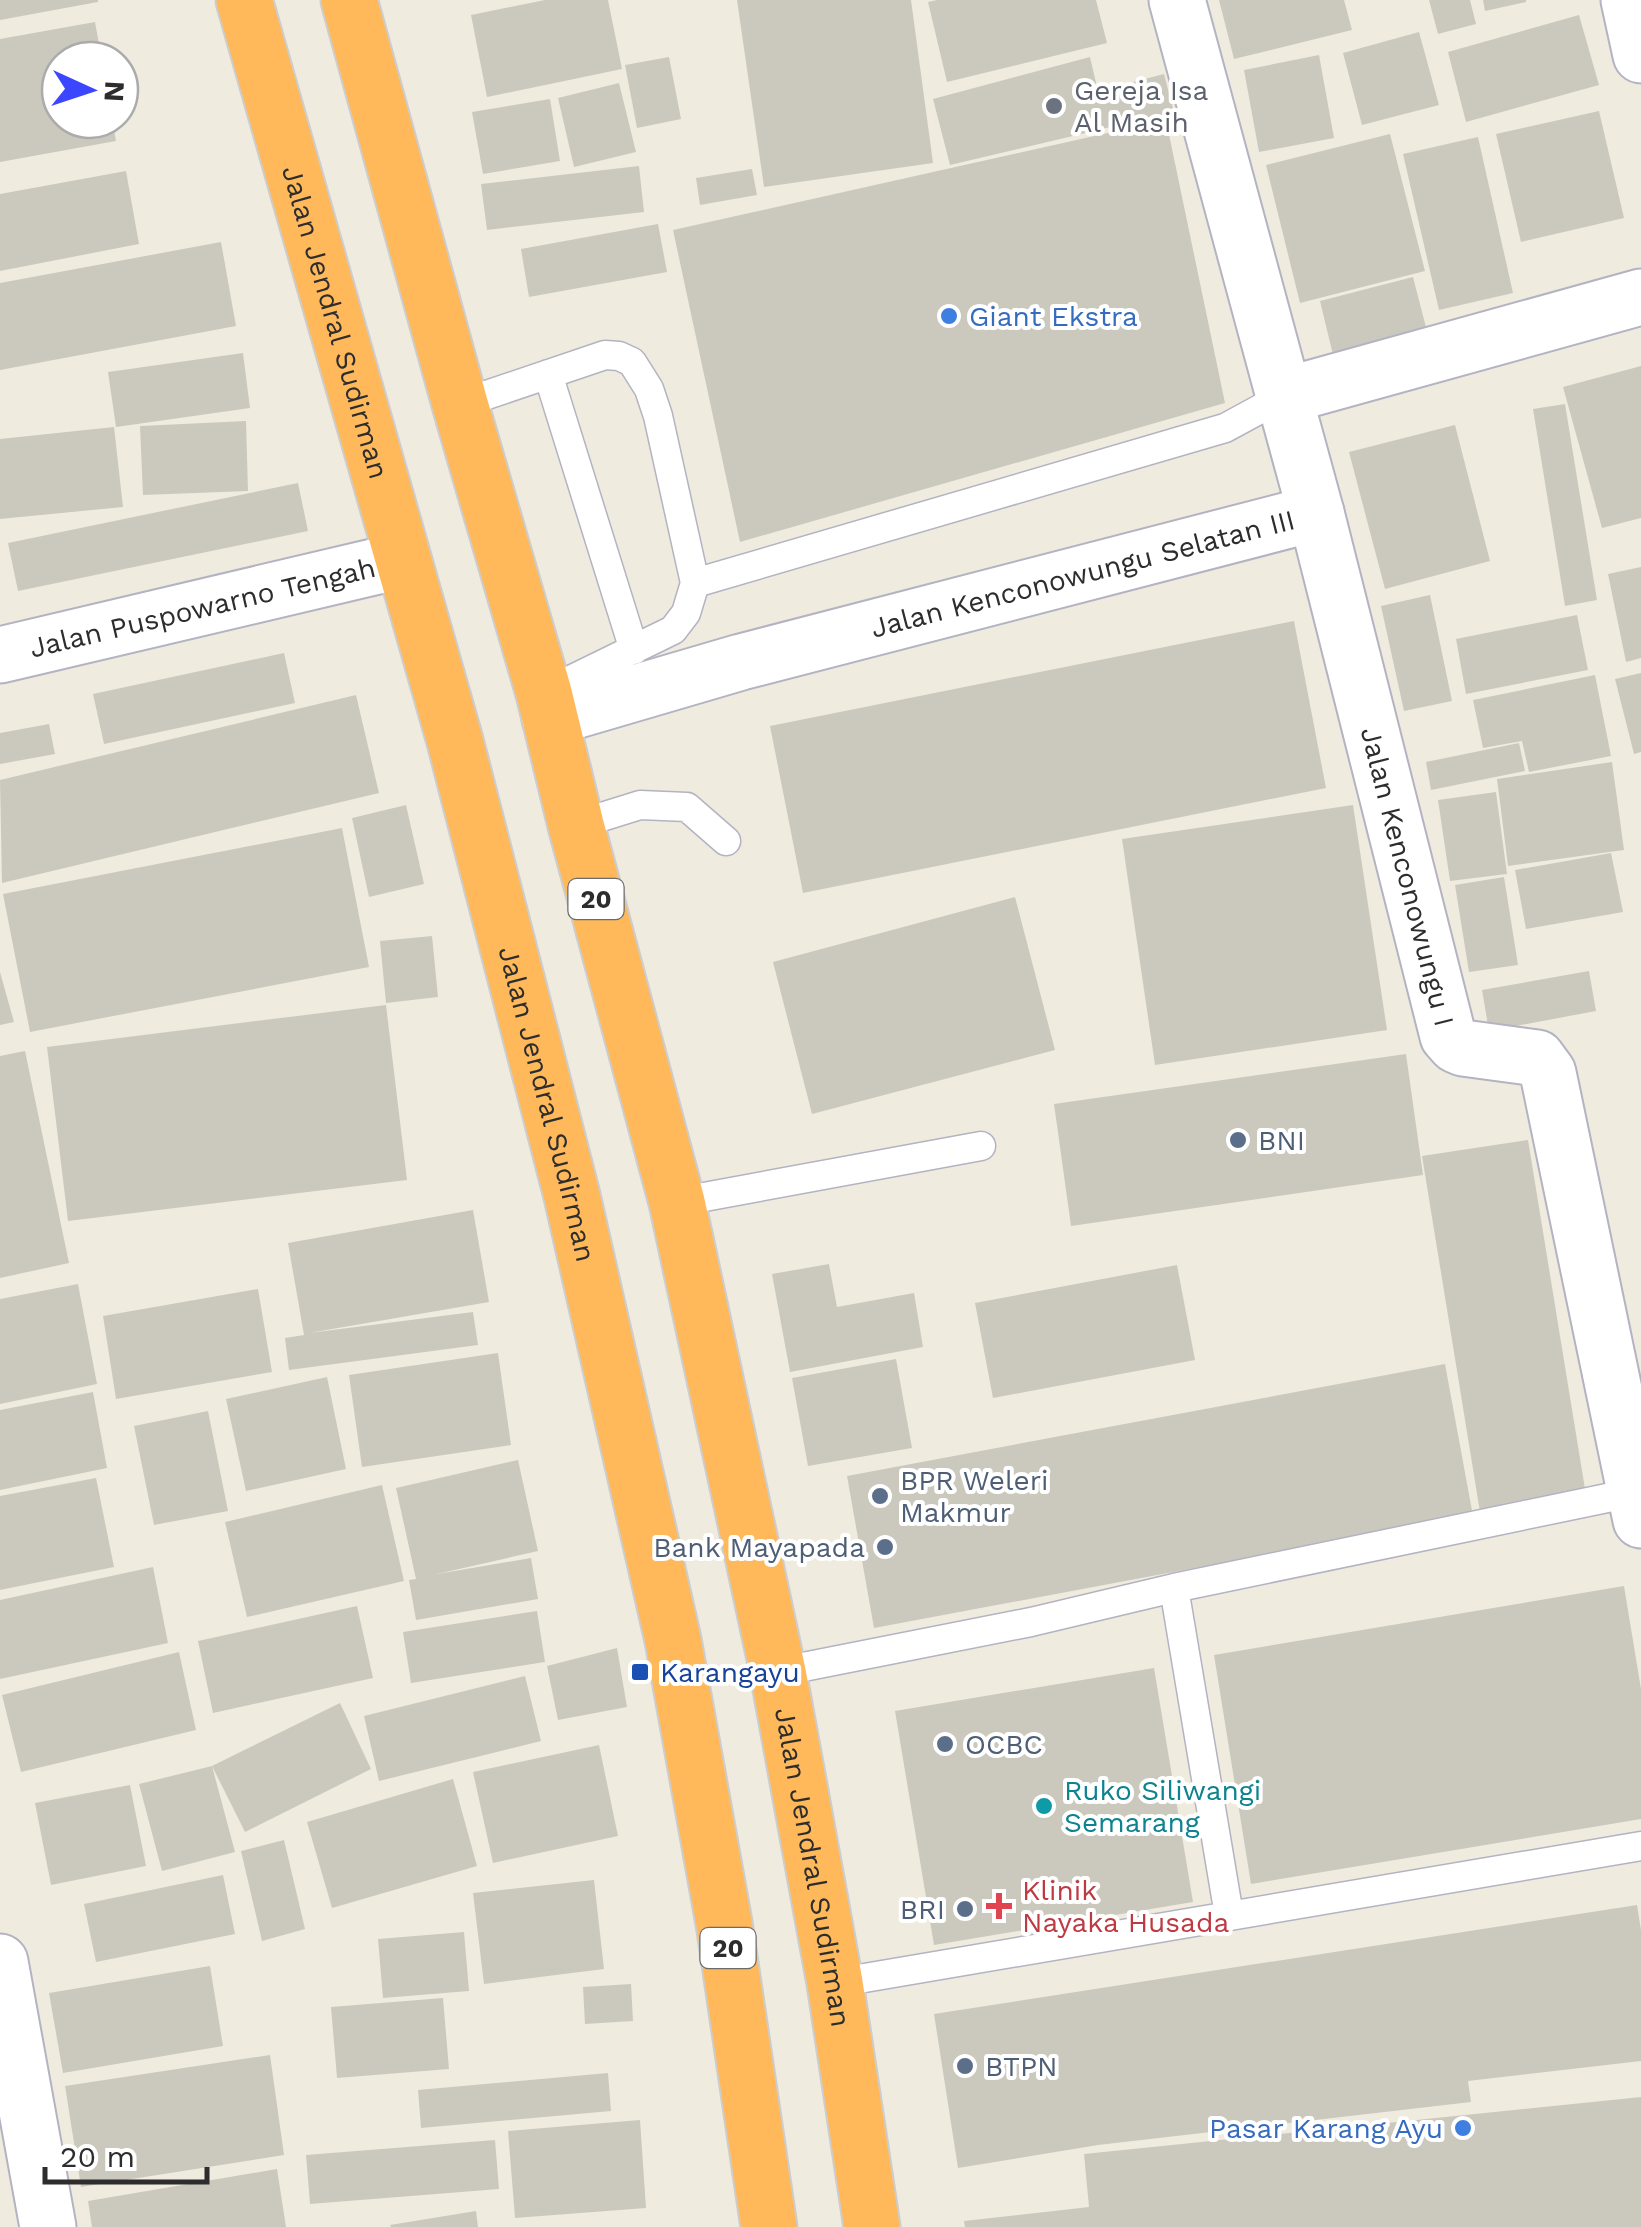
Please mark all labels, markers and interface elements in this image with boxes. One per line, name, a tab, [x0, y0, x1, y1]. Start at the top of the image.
north arrow	[40, 40, 140, 140]
place label: Gereja Isa Al Masih	[1074, 74, 1209, 139]
text: N	[97, 80, 131, 103]
marker: Gereja Isa Al Masih	[1043, 95, 1065, 117]
street label: Jalan Jendral Sudirman	[275, 162, 396, 483]
place label: Giant Ekstra	[969, 300, 1138, 333]
marker: Giant Ekstra	[938, 305, 960, 327]
street label: Jalan Kenconowungu Selatan III	[867, 503, 1298, 644]
street label: Jalan Puspowarno Tengah	[26, 551, 379, 664]
street label: Jalan Kenconowungu I	[1354, 723, 1461, 1030]
road number: 20	[568, 879, 624, 919]
street label: Jalan Jendral Sudirman	[492, 943, 603, 1265]
place label: BNI	[1258, 1124, 1305, 1157]
marker: BNI	[1227, 1129, 1249, 1151]
place label: BPR Weleri Makmur	[900, 1464, 1049, 1529]
marker: BPR Weleri Makmur	[869, 1485, 891, 1507]
place label: Bank Mayapada	[653, 1531, 865, 1564]
marker: Bank Mayapada	[874, 1536, 896, 1558]
place label: Karangayu	[660, 1656, 800, 1689]
marker: Karangayu	[629, 1661, 651, 1683]
street label: Jalan Jendral Sudirman	[768, 1705, 858, 2029]
place label: OCBC	[965, 1728, 1043, 1761]
marker: OCBC	[934, 1733, 956, 1755]
place label: Ruko Siliwangi Semarang	[1064, 1774, 1261, 1839]
marker: Ruko Siliwangi Semarang	[1033, 1795, 1055, 1817]
place label: Klinik Nayaka Husada	[1022, 1874, 1229, 1939]
place label: BRI	[900, 1893, 945, 1926]
marker: Klinik Nayaka Husada	[986, 1893, 1012, 1919]
marker: BRI	[954, 1898, 976, 1920]
road number: 20	[700, 1928, 756, 1968]
place label: BTPN	[985, 2050, 1058, 2083]
marker: BTPN	[954, 2055, 976, 2077]
place label: Pasar Karang Ayu	[1209, 2112, 1443, 2145]
marker: Pasar Karang Ayu	[1452, 2117, 1474, 2139]
scale bar	[45, 2122, 208, 2184]
text: 20 m	[60, 2139, 135, 2174]

